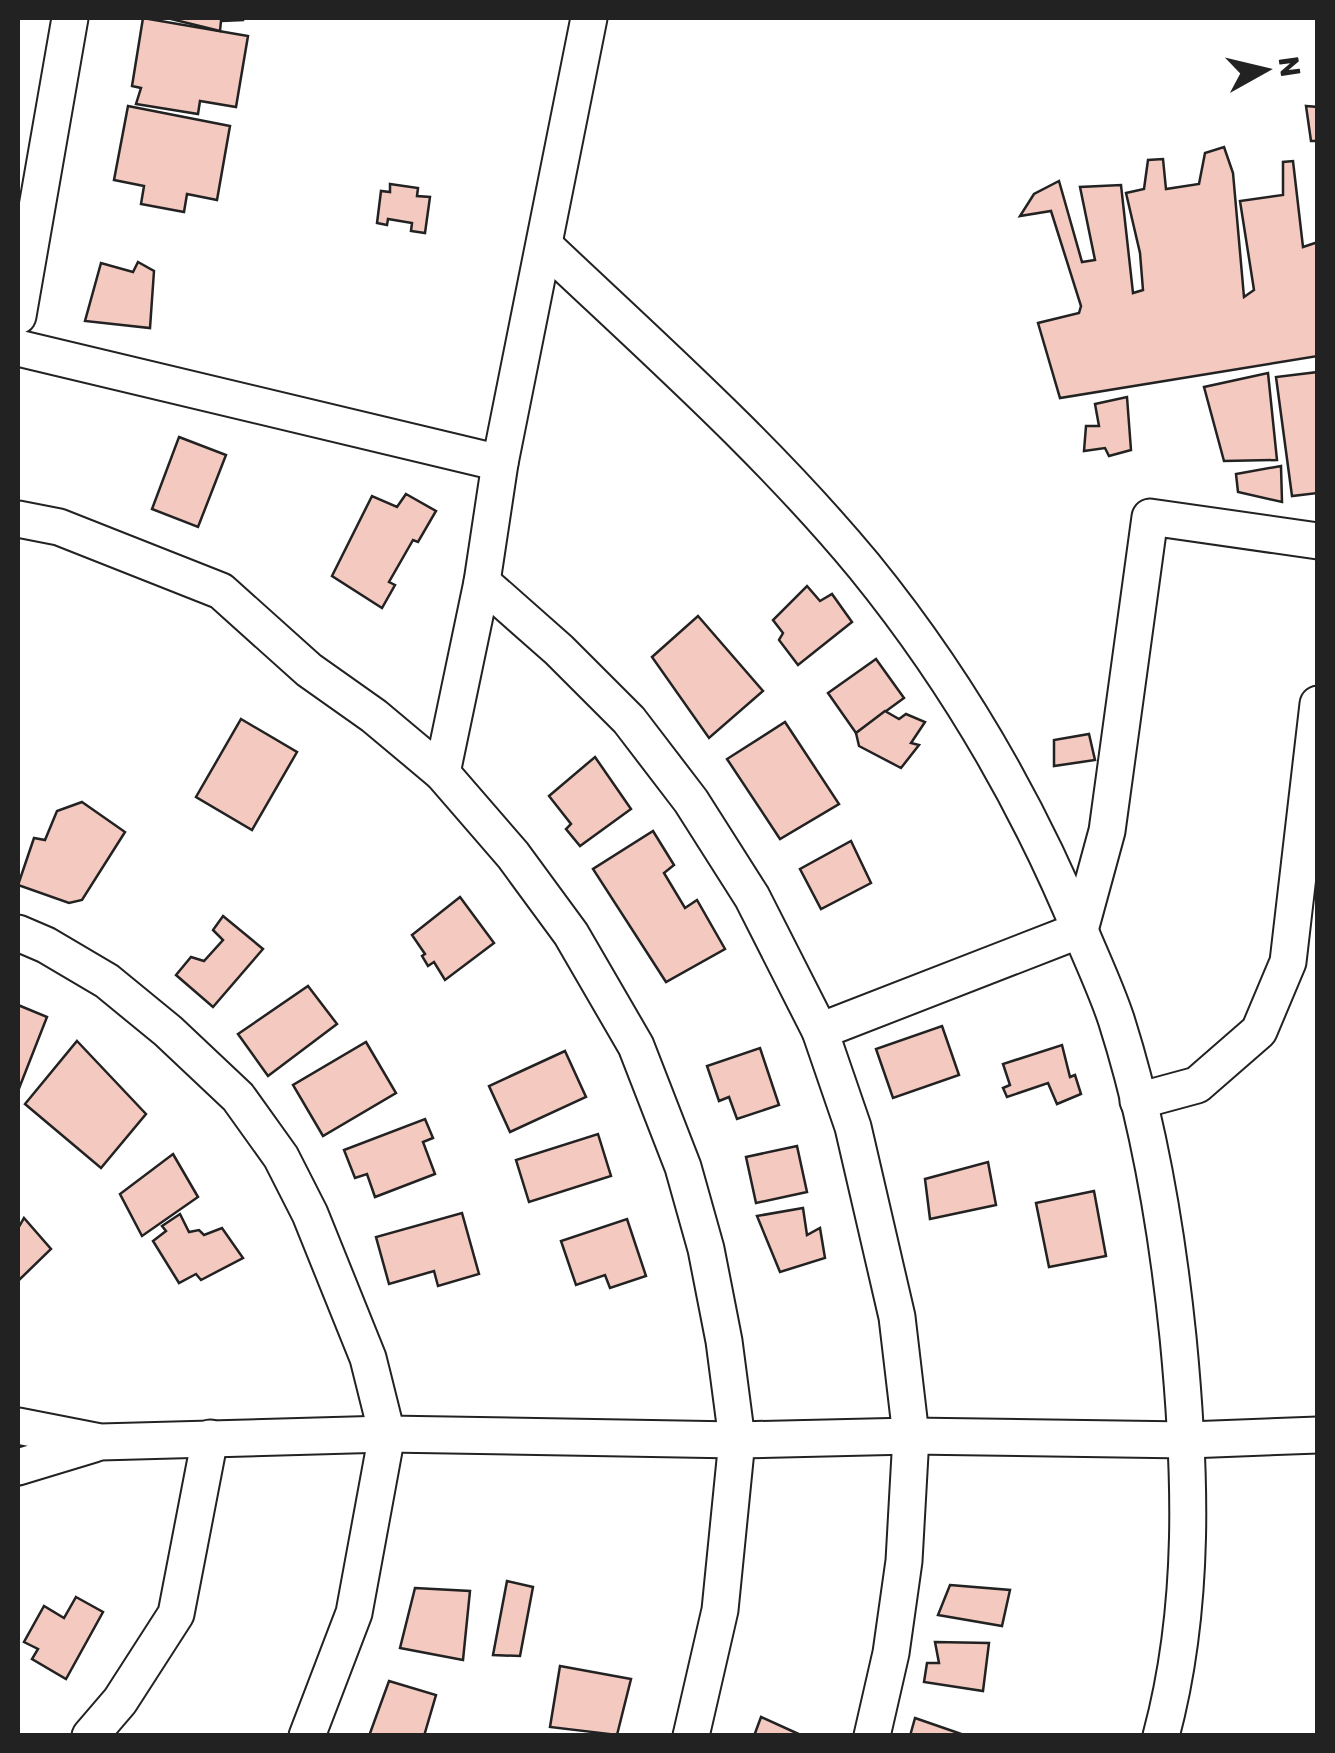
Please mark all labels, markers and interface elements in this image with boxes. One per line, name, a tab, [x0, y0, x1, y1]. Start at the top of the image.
north arrow	[1215, 20, 1315, 120]
text: N	[1272, 54, 1307, 79]

